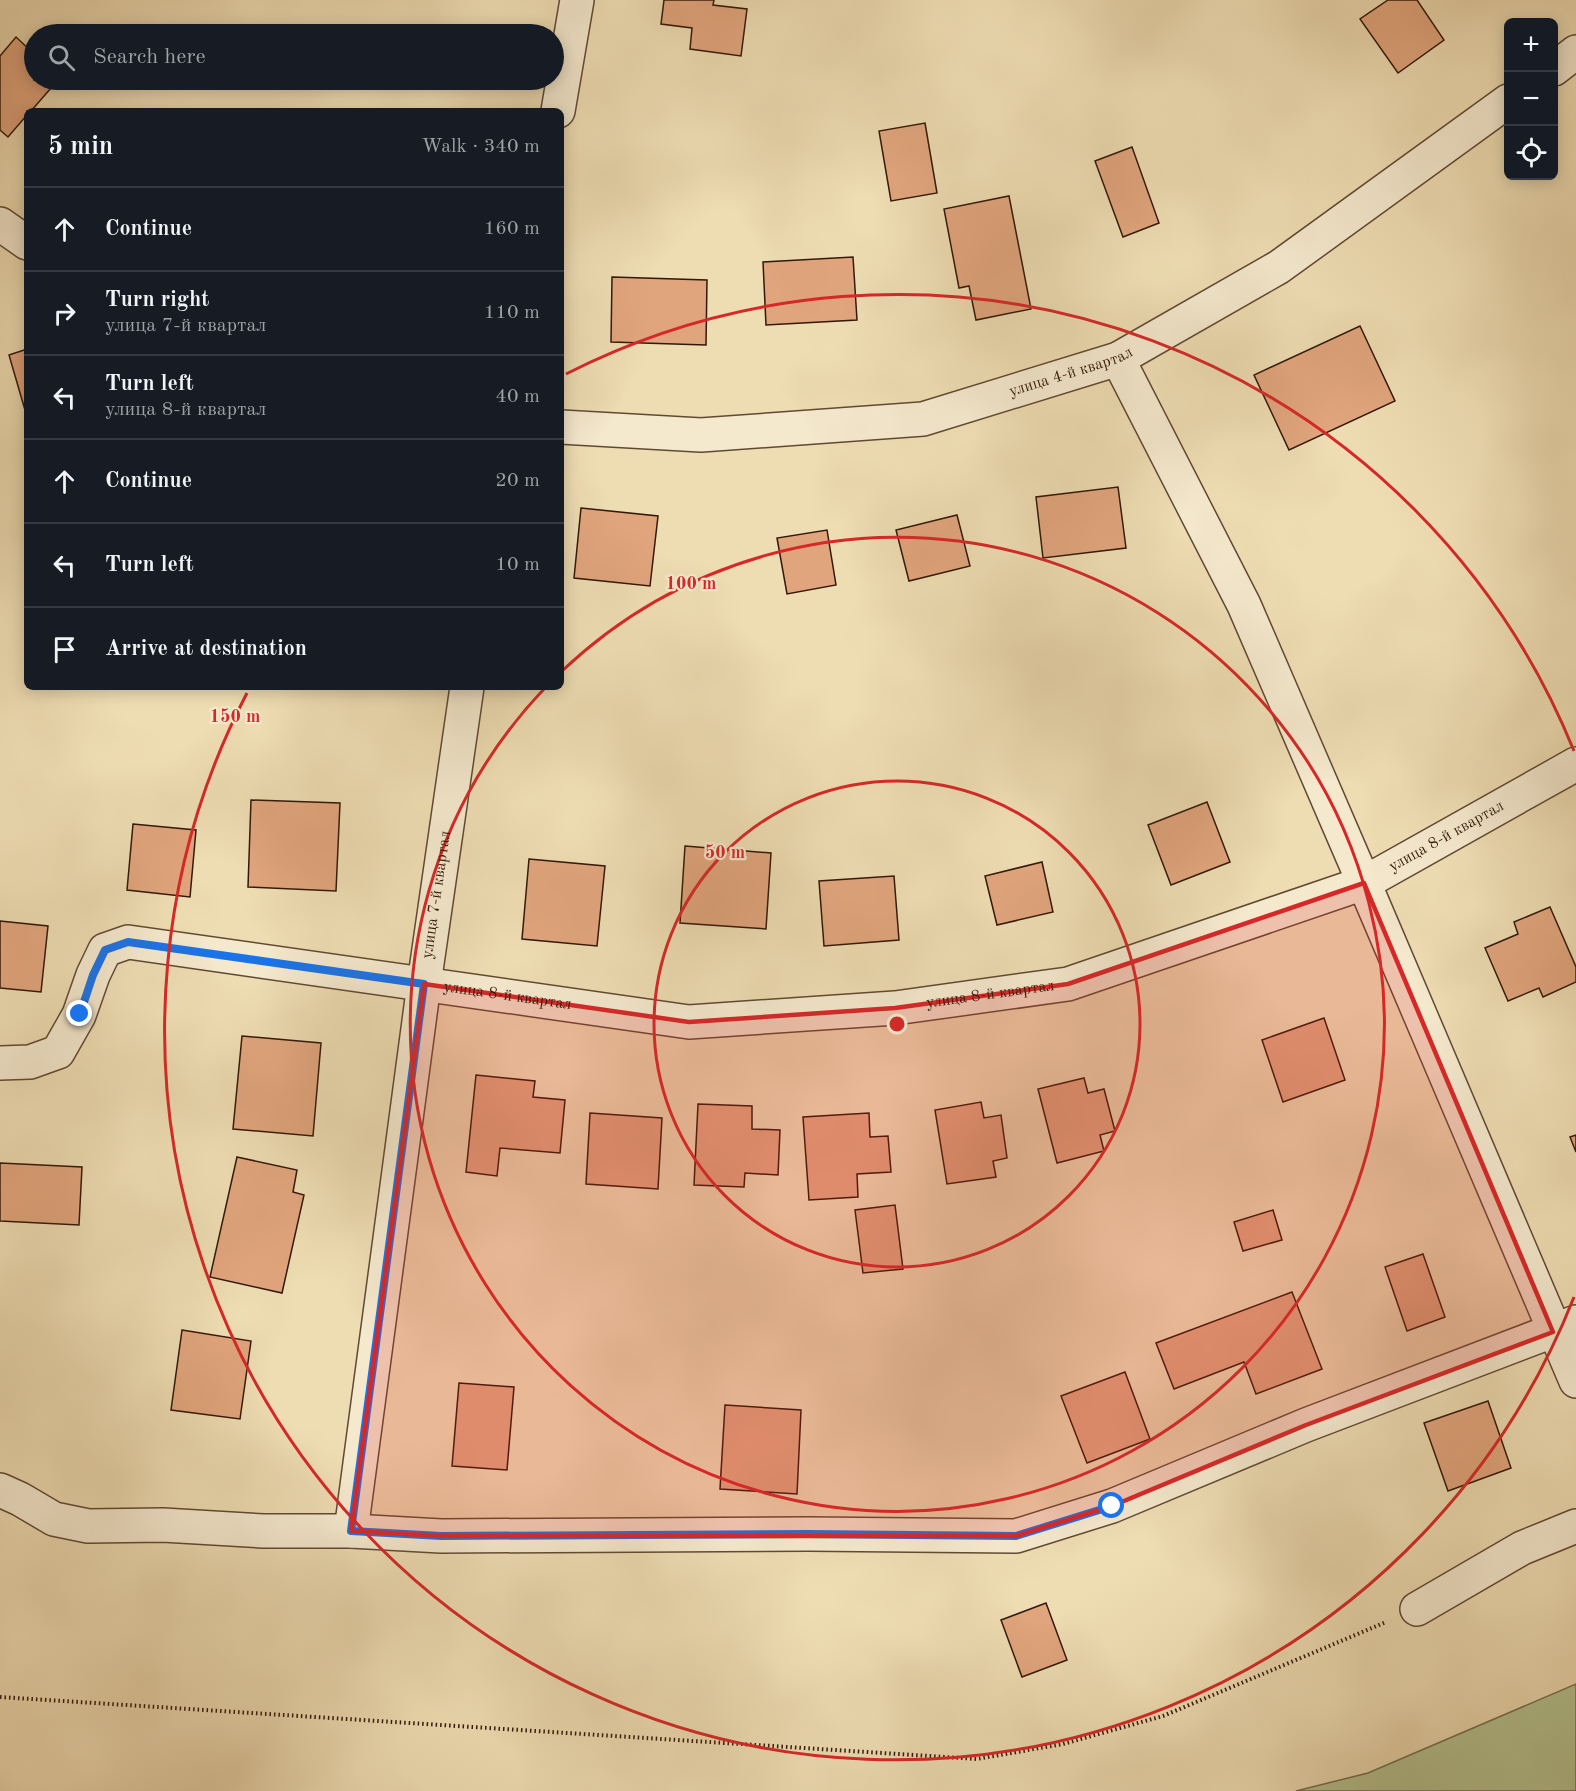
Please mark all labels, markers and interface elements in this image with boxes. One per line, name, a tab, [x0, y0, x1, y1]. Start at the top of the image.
map controls	[1504, 18, 1558, 180]
button: +	[1504, 18, 1558, 72]
search box	[24, 24, 564, 90]
icon: search	[45, 41, 78, 74]
text: Search here	[93, 46, 206, 68]
button: −	[1504, 72, 1558, 126]
button: locate	[1504, 126, 1558, 180]
text: 5 min	[48, 134, 113, 160]
text: Walk · 340 m	[421, 137, 540, 157]
icon: ahead	[48, 213, 81, 246]
text: Continue	[105, 218, 192, 240]
text: 160 m	[484, 219, 540, 239]
text: Turn right	[105, 289, 209, 311]
icon: right	[48, 297, 81, 330]
text: 110 m	[484, 303, 540, 323]
text: улица 7-й квартал	[105, 316, 266, 336]
street label: улица 4-й квартал	[1007, 344, 1136, 400]
text: Turn left	[105, 373, 194, 395]
icon: left	[48, 381, 81, 414]
text: 40 m	[495, 387, 540, 407]
text: улица 8-й квартал	[105, 400, 266, 420]
icon: ahead	[48, 465, 81, 498]
text: Continue	[105, 470, 192, 492]
text: 20 m	[495, 471, 540, 491]
icon: left	[48, 549, 81, 582]
text: Turn left	[105, 554, 194, 576]
text: 10 m	[495, 555, 540, 575]
text: 100 m	[666, 575, 716, 593]
icon: arrive	[48, 633, 81, 666]
text: Arrive at destination	[105, 638, 307, 660]
text: 150 m	[210, 708, 260, 726]
street label: улица 8-й квартал	[1386, 798, 1507, 875]
street label: улица 7-й квартал	[420, 830, 454, 960]
text: 50 m	[705, 844, 745, 862]
street label: улица 8-й квартал	[925, 978, 1055, 1012]
street label: улица 8-й квартал	[442, 979, 573, 1013]
route end	[66, 1000, 92, 1026]
centre of rings	[887, 1014, 907, 1034]
route start	[1098, 1492, 1124, 1518]

